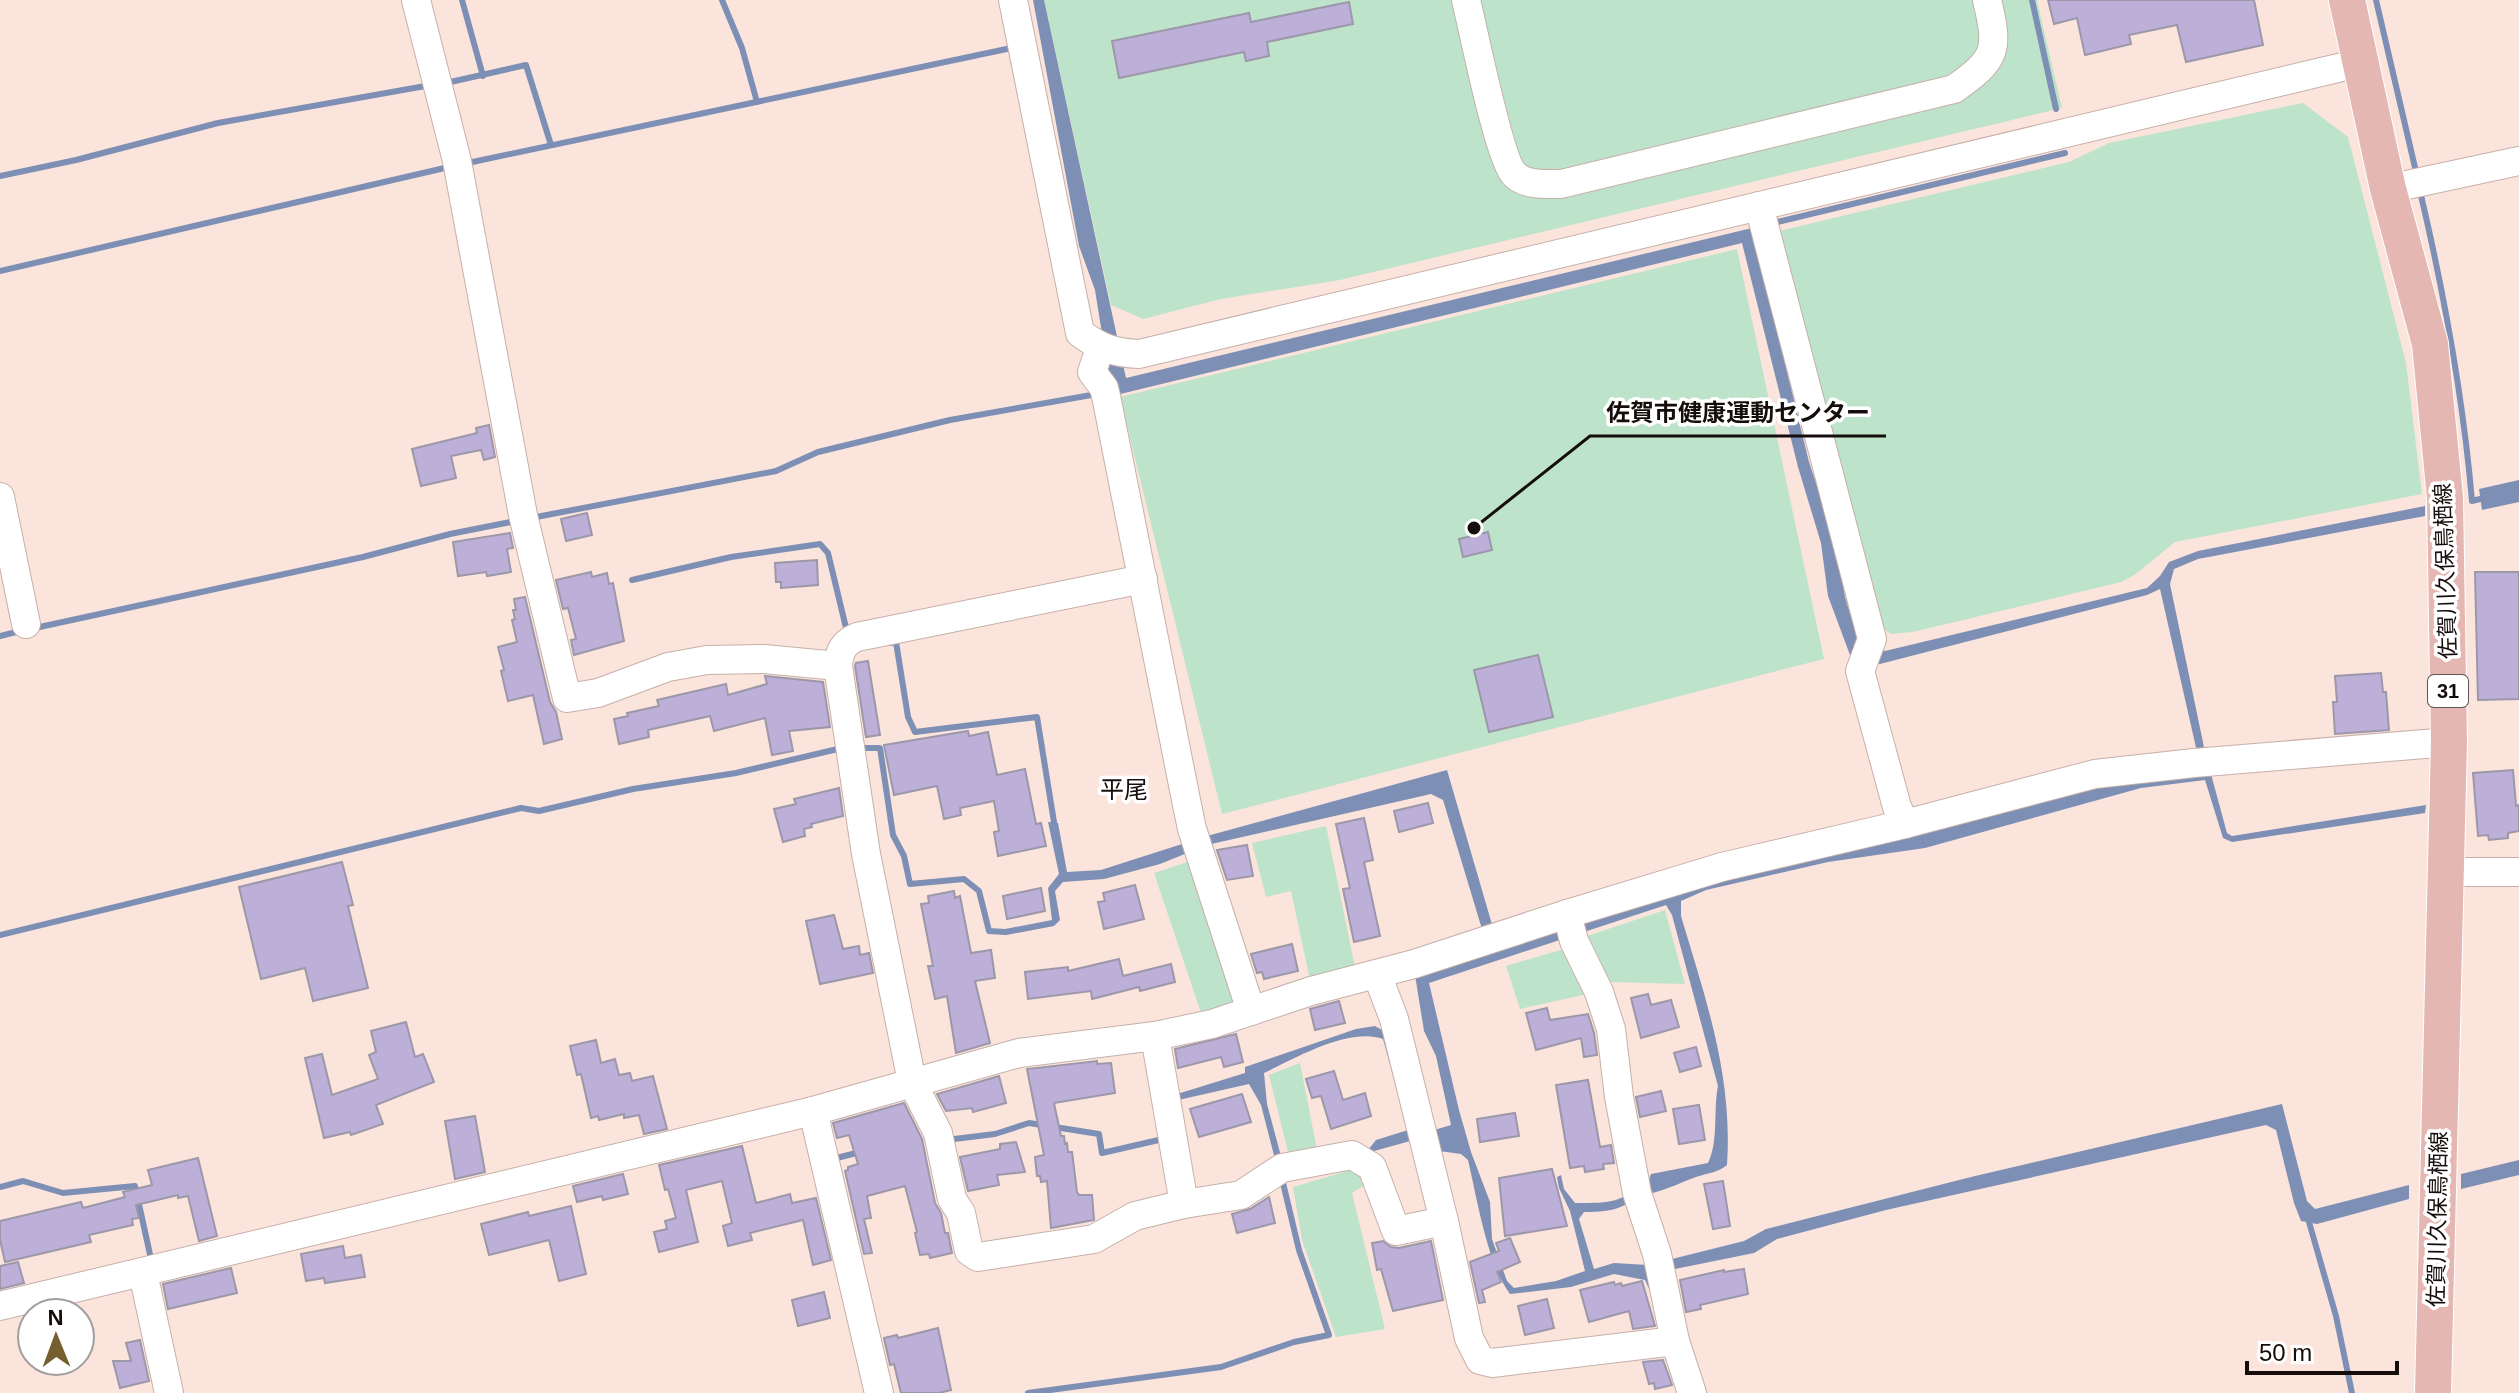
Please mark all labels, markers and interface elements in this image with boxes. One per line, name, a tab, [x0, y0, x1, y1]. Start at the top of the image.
callout: 佐賀市健康運動センター	[1590, 388, 1886, 436]
text: 佐賀市健康運動センター	[1606, 399, 1870, 426]
street label: 佐賀川久保鳥栖線	[2430, 483, 2461, 659]
road number: 31	[2428, 675, 2468, 707]
district label: 平尾	[1100, 776, 1148, 803]
street label: 佐賀川久保鳥栖線	[2423, 1131, 2452, 1307]
north arrow	[16, 1297, 96, 1377]
text: N	[47, 1305, 64, 1330]
scale bar	[2247, 1325, 2397, 1375]
text: 50 m	[2259, 1339, 2312, 1366]

